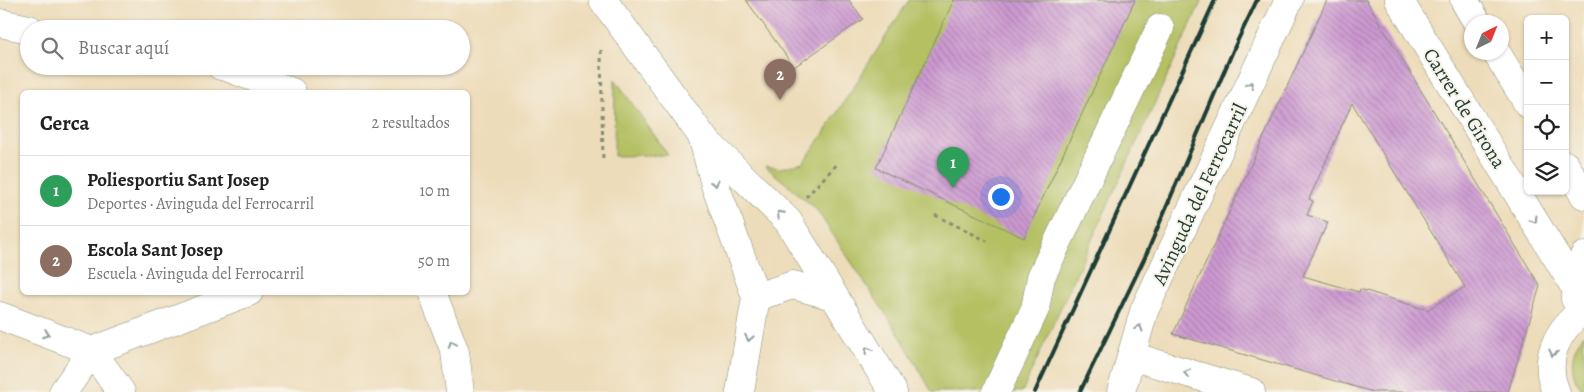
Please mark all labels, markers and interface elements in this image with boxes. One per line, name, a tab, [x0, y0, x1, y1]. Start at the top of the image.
north arrow	[1464, 15, 1509, 60]
map controls	[1524, 15, 1569, 195]
button: +	[1524, 15, 1569, 60]
search box	[20, 20, 470, 75]
icon: search	[38, 34, 66, 62]
text: Buscar aquí	[78, 35, 169, 61]
street label: Carrer de Girona	[1417, 43, 1513, 174]
pin: 2	[764, 59, 796, 100]
button: −	[1524, 60, 1569, 105]
one-way arrow	[1243, 81, 1254, 90]
street label: Avinguda del Ferrocarril	[1145, 99, 1253, 290]
button: locate	[1524, 105, 1569, 150]
text: Cerca	[40, 109, 90, 137]
text: 2 resultados	[371, 112, 450, 134]
pin: 1	[937, 147, 969, 188]
button: layers	[1524, 150, 1569, 195]
text: Poliesportiu Sant Josep	[87, 167, 269, 193]
one-way arrow	[709, 179, 719, 187]
text: 1	[53, 180, 59, 202]
text: 10 m	[420, 180, 450, 202]
your location	[988, 184, 1014, 210]
text: Deportes · Avinguda del Ferrocarril	[87, 193, 314, 215]
one-way arrow	[777, 211, 786, 220]
one-way arrow	[1528, 215, 1538, 224]
text: Escola Sant Josep	[87, 237, 223, 263]
text: 2	[52, 250, 60, 272]
text: 50 m	[418, 250, 450, 272]
text: Escuela · Avinguda del Ferrocarril	[87, 263, 304, 285]
one-way arrow	[1134, 325, 1144, 333]
one-way arrow	[41, 328, 49, 338]
one-way arrow	[744, 334, 754, 342]
one-way arrow	[447, 340, 458, 349]
one-way arrow	[864, 347, 874, 356]
one-way arrow	[1548, 349, 1559, 358]
one-way arrow	[1184, 369, 1192, 379]

